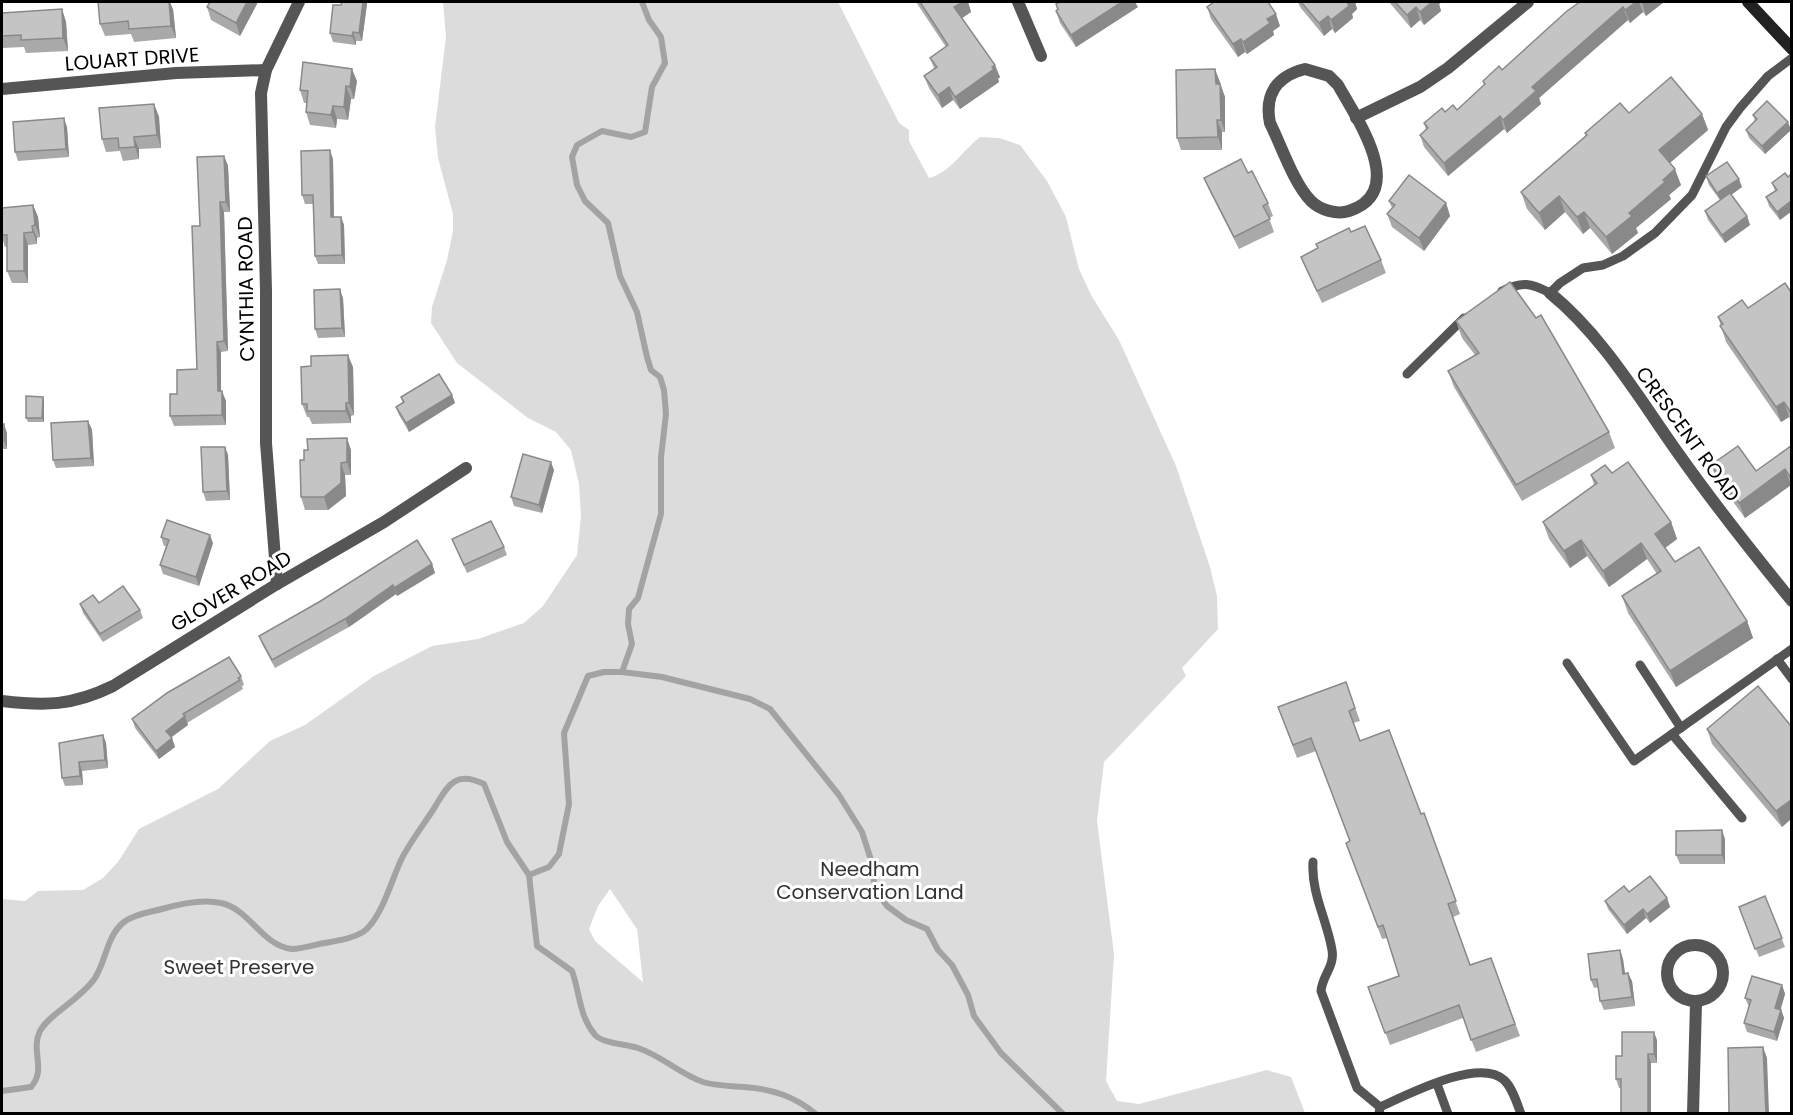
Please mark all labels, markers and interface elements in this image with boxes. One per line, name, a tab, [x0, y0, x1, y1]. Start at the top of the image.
street label: LOUART DRIVE	[64, 40, 200, 78]
street label: CYNTHIA ROAD	[231, 216, 261, 362]
street label: CRESCENT ROAD	[1629, 361, 1747, 507]
street label: GLOVER ROAD	[165, 544, 297, 638]
park label: Needham Conservation Land	[776, 855, 964, 906]
park label: Sweet Preserve	[164, 953, 314, 981]

